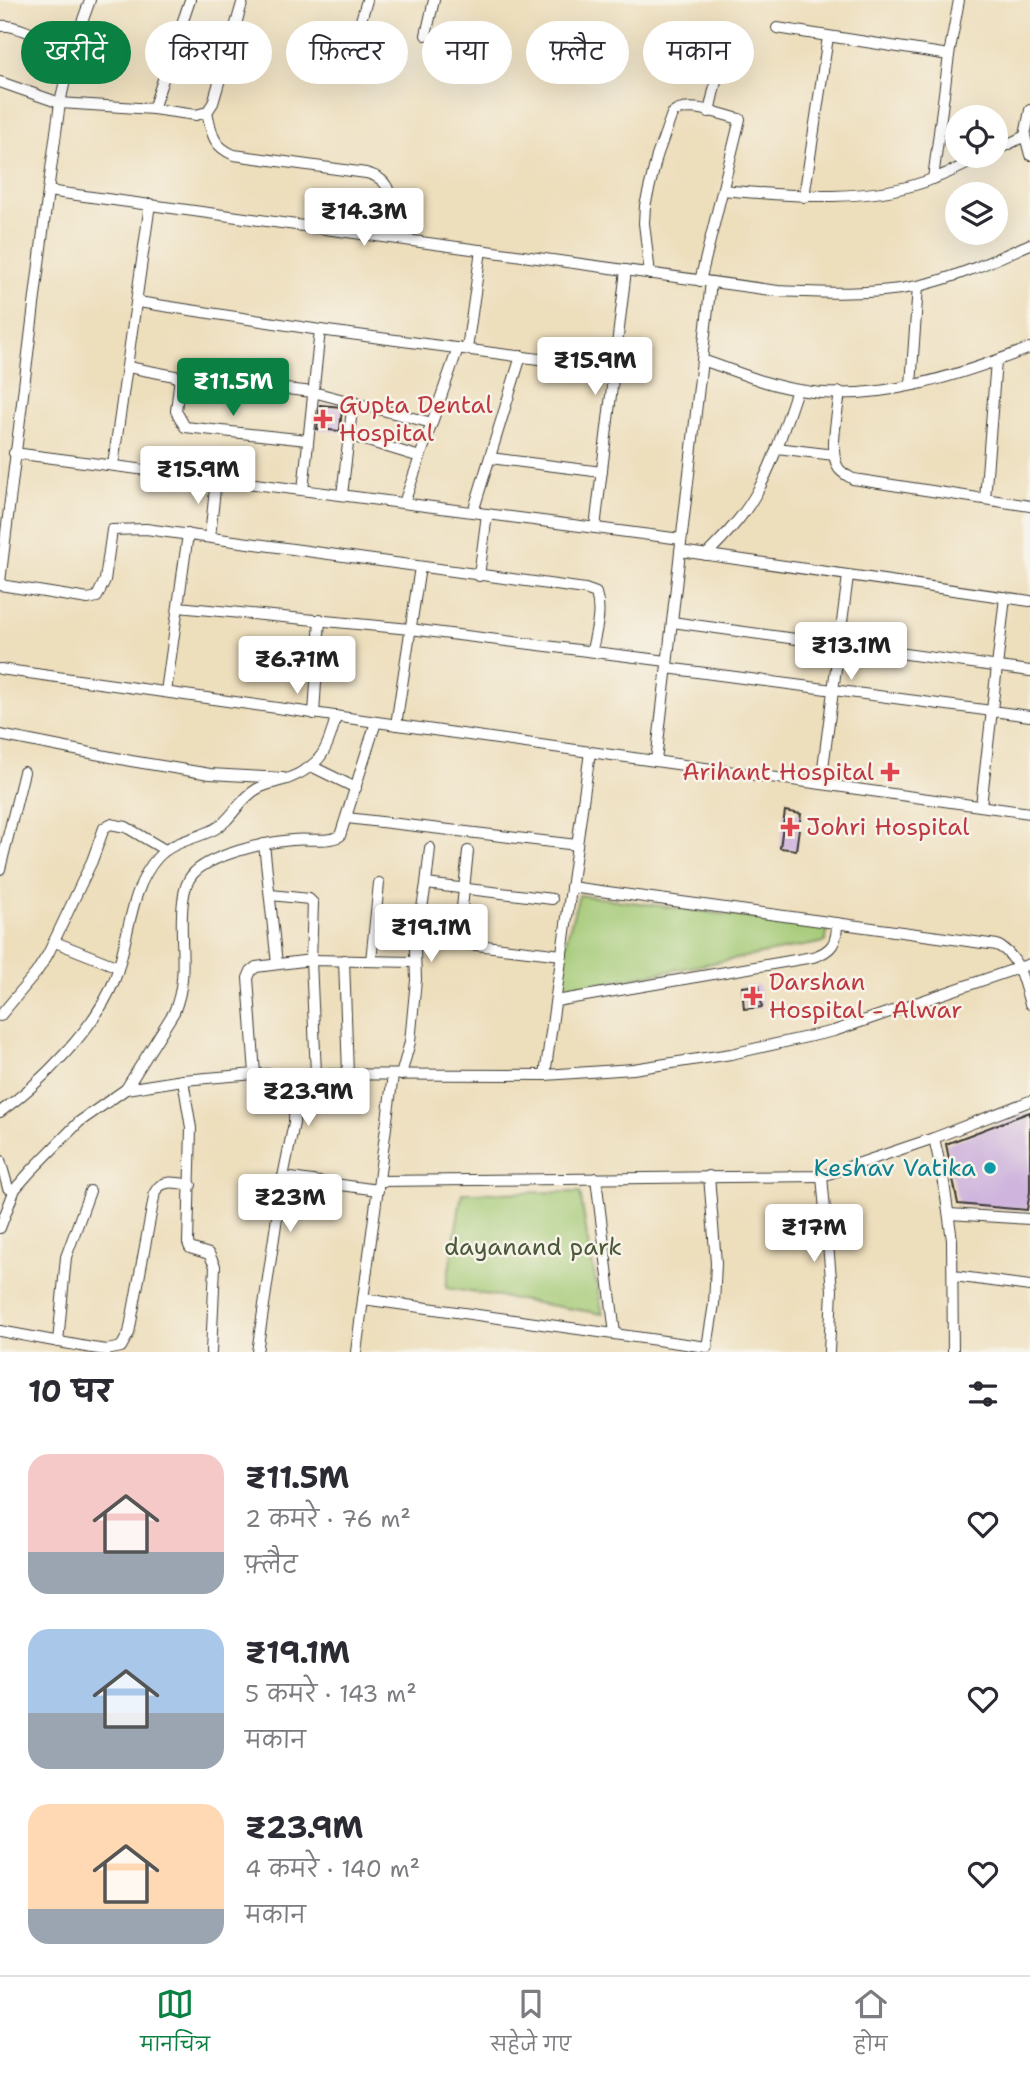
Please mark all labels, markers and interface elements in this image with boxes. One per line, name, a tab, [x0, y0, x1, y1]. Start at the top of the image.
chip: खरीदें	[21, 21, 131, 84]
chip: किराया	[145, 21, 272, 84]
chip: फ़िल्टर	[286, 21, 408, 84]
chip: नया	[422, 21, 512, 84]
chip: फ़्लैट	[526, 21, 629, 84]
chip: मकान	[643, 21, 754, 84]
map controls	[945, 105, 1008, 245]
button: locate	[945, 105, 1008, 168]
button: layers	[945, 182, 1008, 245]
pin: ₹14.3M	[307, 188, 421, 248]
text: ₹14.3M	[321, 196, 407, 226]
pin: ₹15.9M	[538, 338, 652, 397]
text: ₹15.9M	[553, 345, 637, 375]
pin: ₹11.5M	[176, 358, 290, 418]
text: ₹11.5M	[193, 366, 273, 396]
place label: Gupta Dental Hospital	[339, 389, 493, 449]
marker: Gupta Dental Hospital	[313, 409, 333, 429]
pin: ₹15.9M	[141, 447, 255, 506]
text: ₹15.9M	[156, 454, 240, 484]
pin: ₹13.1M	[794, 622, 908, 682]
text: ₹13.1M	[811, 630, 891, 660]
pin: ₹6.71M	[240, 636, 354, 696]
text: ₹6.71M	[255, 644, 340, 674]
place label: Arihant Hospital	[682, 756, 875, 788]
marker: Arihant Hospital	[880, 762, 900, 782]
place label: Johri Hospital	[806, 811, 970, 843]
marker: Johri Hospital	[780, 817, 800, 837]
pin: ₹19.1M	[374, 904, 488, 964]
text: ₹19.1M	[391, 912, 471, 942]
place label: Darshan Hospital - Alwar	[769, 966, 962, 1026]
marker: Darshan Hospital - Alwar	[743, 986, 763, 1006]
pin: ₹23.9M	[251, 1068, 365, 1128]
text: ₹23.9M	[263, 1076, 353, 1106]
place label: Keshav Vatika	[813, 1152, 976, 1184]
marker: Keshav Vatika	[982, 1160, 998, 1176]
pin: ₹23M	[249, 1174, 331, 1234]
text: ₹23M	[254, 1182, 326, 1212]
pin: ₹17M	[773, 1204, 855, 1264]
text: ₹17M	[781, 1212, 847, 1242]
park label: dayanand park	[444, 1231, 622, 1263]
text: 10 घर	[28, 1371, 112, 1412]
icon: filters	[964, 1375, 1002, 1413]
text: ₹11.5M	[245, 1457, 349, 1498]
icon: home	[84, 1482, 168, 1566]
text: 2 कमरे · 76 m²	[245, 1504, 411, 1534]
icon: heart	[964, 1505, 1002, 1543]
text: फ़्लैट	[245, 1550, 297, 1580]
text: ₹19.1M	[245, 1632, 350, 1673]
icon: home	[84, 1657, 168, 1741]
text: 5 कमरे · 143 m²	[245, 1679, 417, 1709]
icon: heart	[964, 1680, 1002, 1718]
text: मकान	[245, 1725, 306, 1755]
text: ₹23.9M	[245, 1807, 363, 1848]
icon: home	[84, 1832, 168, 1916]
text: 4 कमरे · 140 m²	[245, 1854, 420, 1884]
icon: heart	[964, 1855, 1002, 1893]
text: मकान	[245, 1900, 306, 1930]
tab: मानचित्र	[140, 1985, 210, 2065]
tab: सहेजे गए	[491, 1985, 571, 2065]
tab: होम	[852, 1985, 890, 2065]

